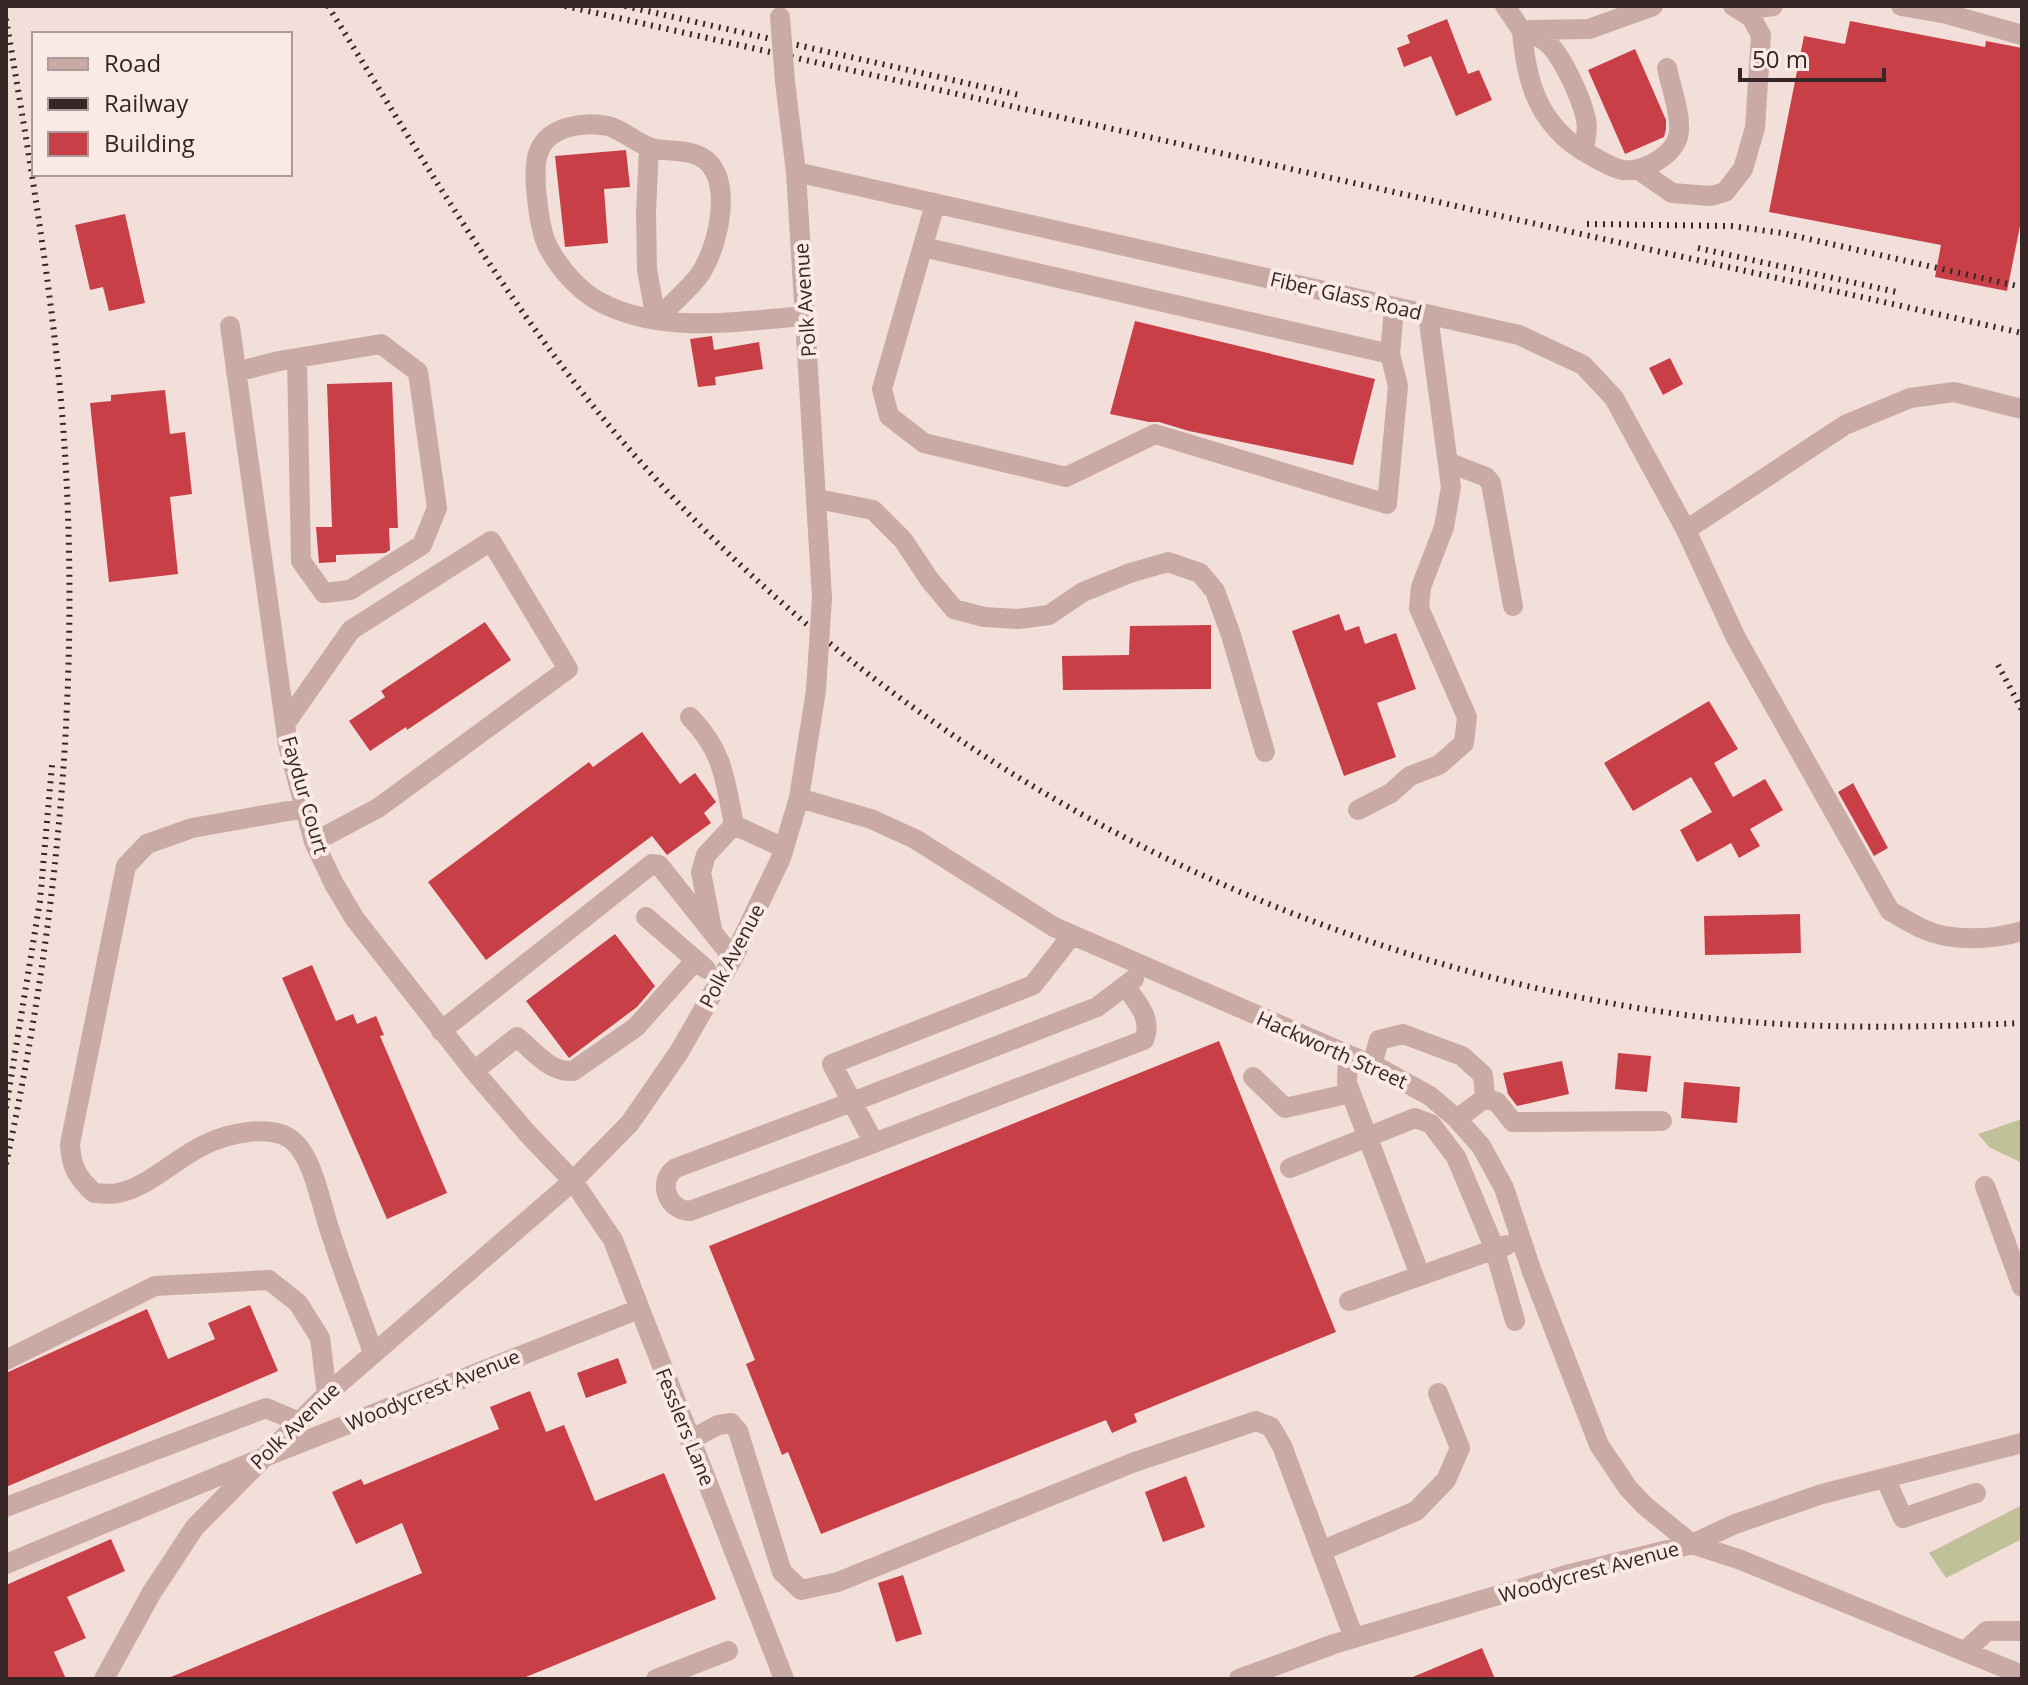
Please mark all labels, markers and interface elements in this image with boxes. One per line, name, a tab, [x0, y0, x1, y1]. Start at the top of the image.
legend	[32, 32, 292, 176]
scale bar	[1740, 32, 1884, 82]
text: 50 m	[1752, 42, 1808, 75]
text: Road	[104, 46, 161, 79]
text: Railway	[104, 86, 189, 119]
text: Building	[104, 126, 195, 159]
street label: Polk Avenue	[787, 242, 822, 358]
street label: Fiber Glass Road	[1268, 265, 1425, 326]
street label: Faydur Court	[276, 733, 335, 857]
street label: Polk Avenue	[693, 899, 770, 1013]
street label: Hackworth Street	[1253, 1004, 1412, 1095]
street label: Woodycrest Avenue	[342, 1342, 524, 1437]
street label: Fesslers Lane	[650, 1364, 721, 1490]
street label: Polk Avenue	[244, 1376, 345, 1475]
street label: Woodycrest Avenue	[1496, 1535, 1682, 1609]

